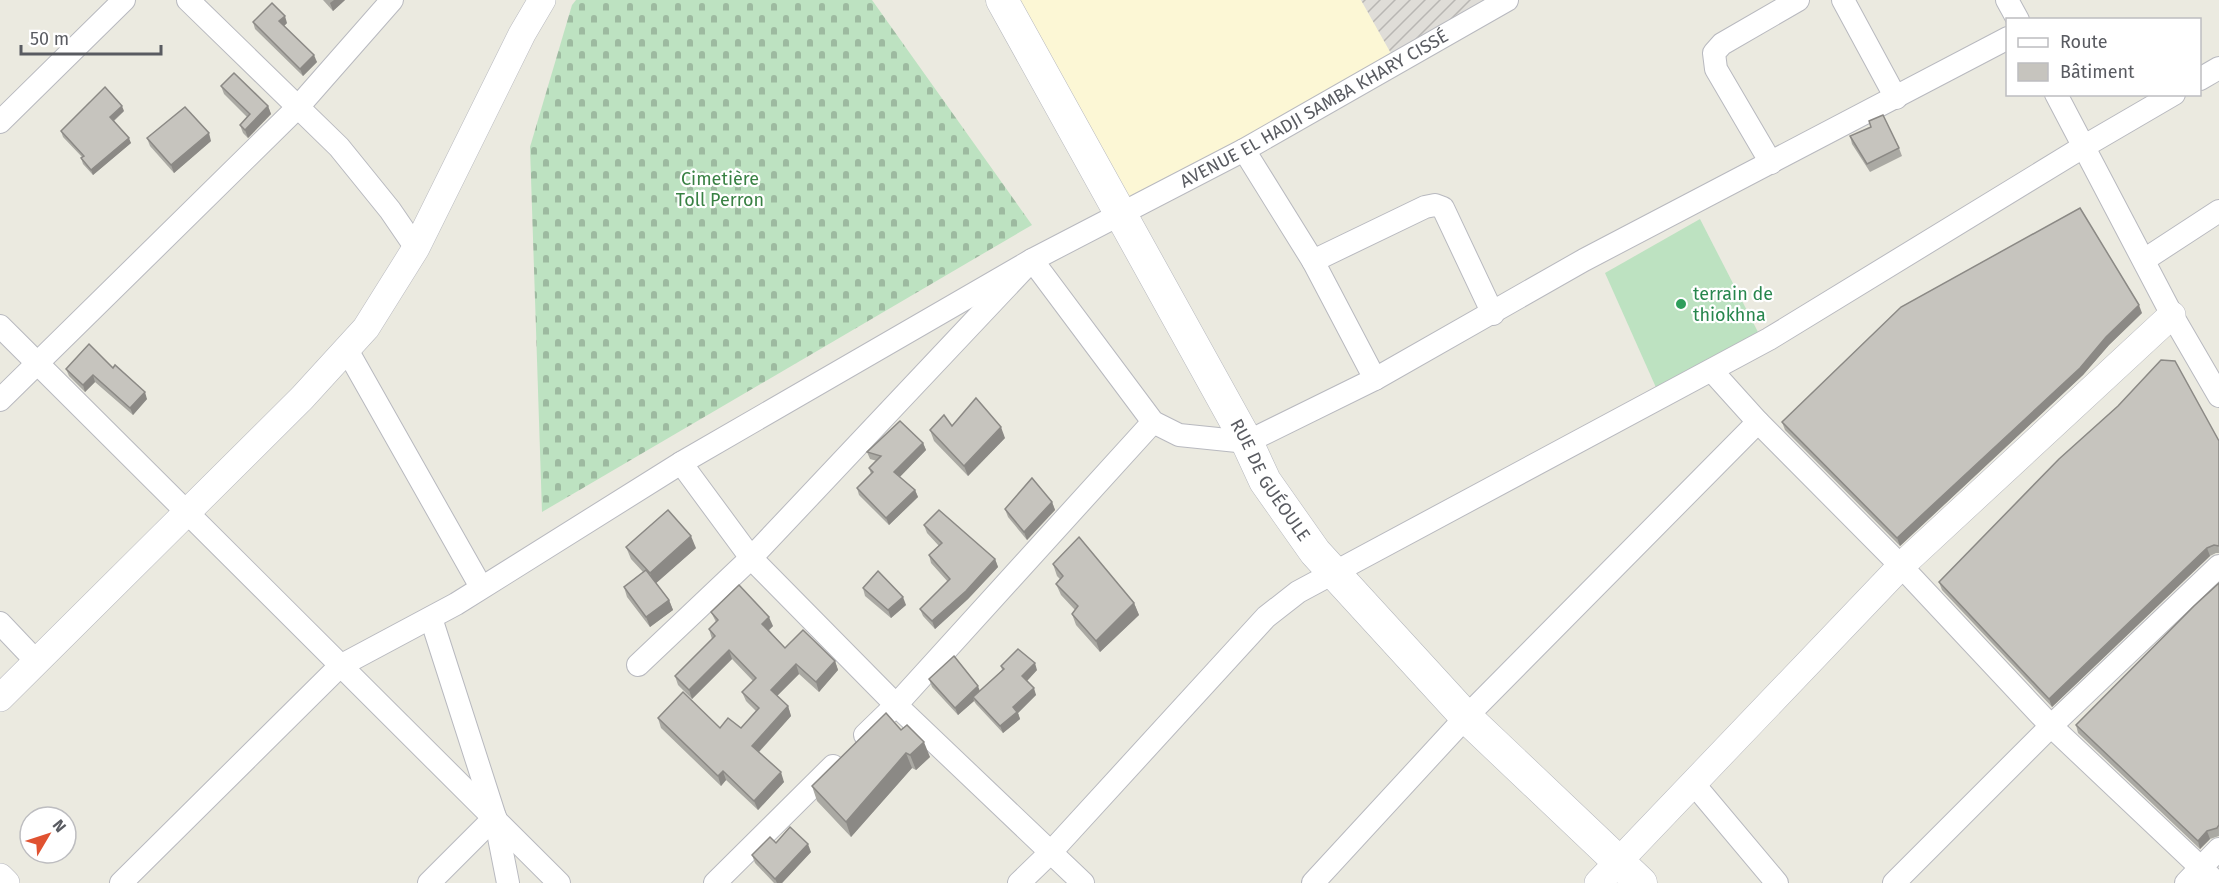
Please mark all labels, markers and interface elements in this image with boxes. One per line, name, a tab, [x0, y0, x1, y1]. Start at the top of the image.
scale bar	[21, 18, 160, 56]
legend	[2006, 18, 2201, 96]
street label: AVENUE EL HADJI SAMBA KHARY CISSÉ	[1176, 24, 1452, 192]
text: 50 m	[30, 28, 69, 50]
text: Route	[2060, 31, 2108, 53]
text: Bâtiment	[2060, 61, 2135, 83]
park label: Cimetière Toll Perron	[676, 168, 764, 211]
place label: terrain de thiokhna	[1693, 283, 1773, 326]
marker: terrain de thiokhna	[1674, 297, 1688, 311]
street label: RUE DE GUÉOULE	[1225, 415, 1315, 545]
north arrow	[18, 805, 78, 865]
text: N	[49, 816, 70, 836]

